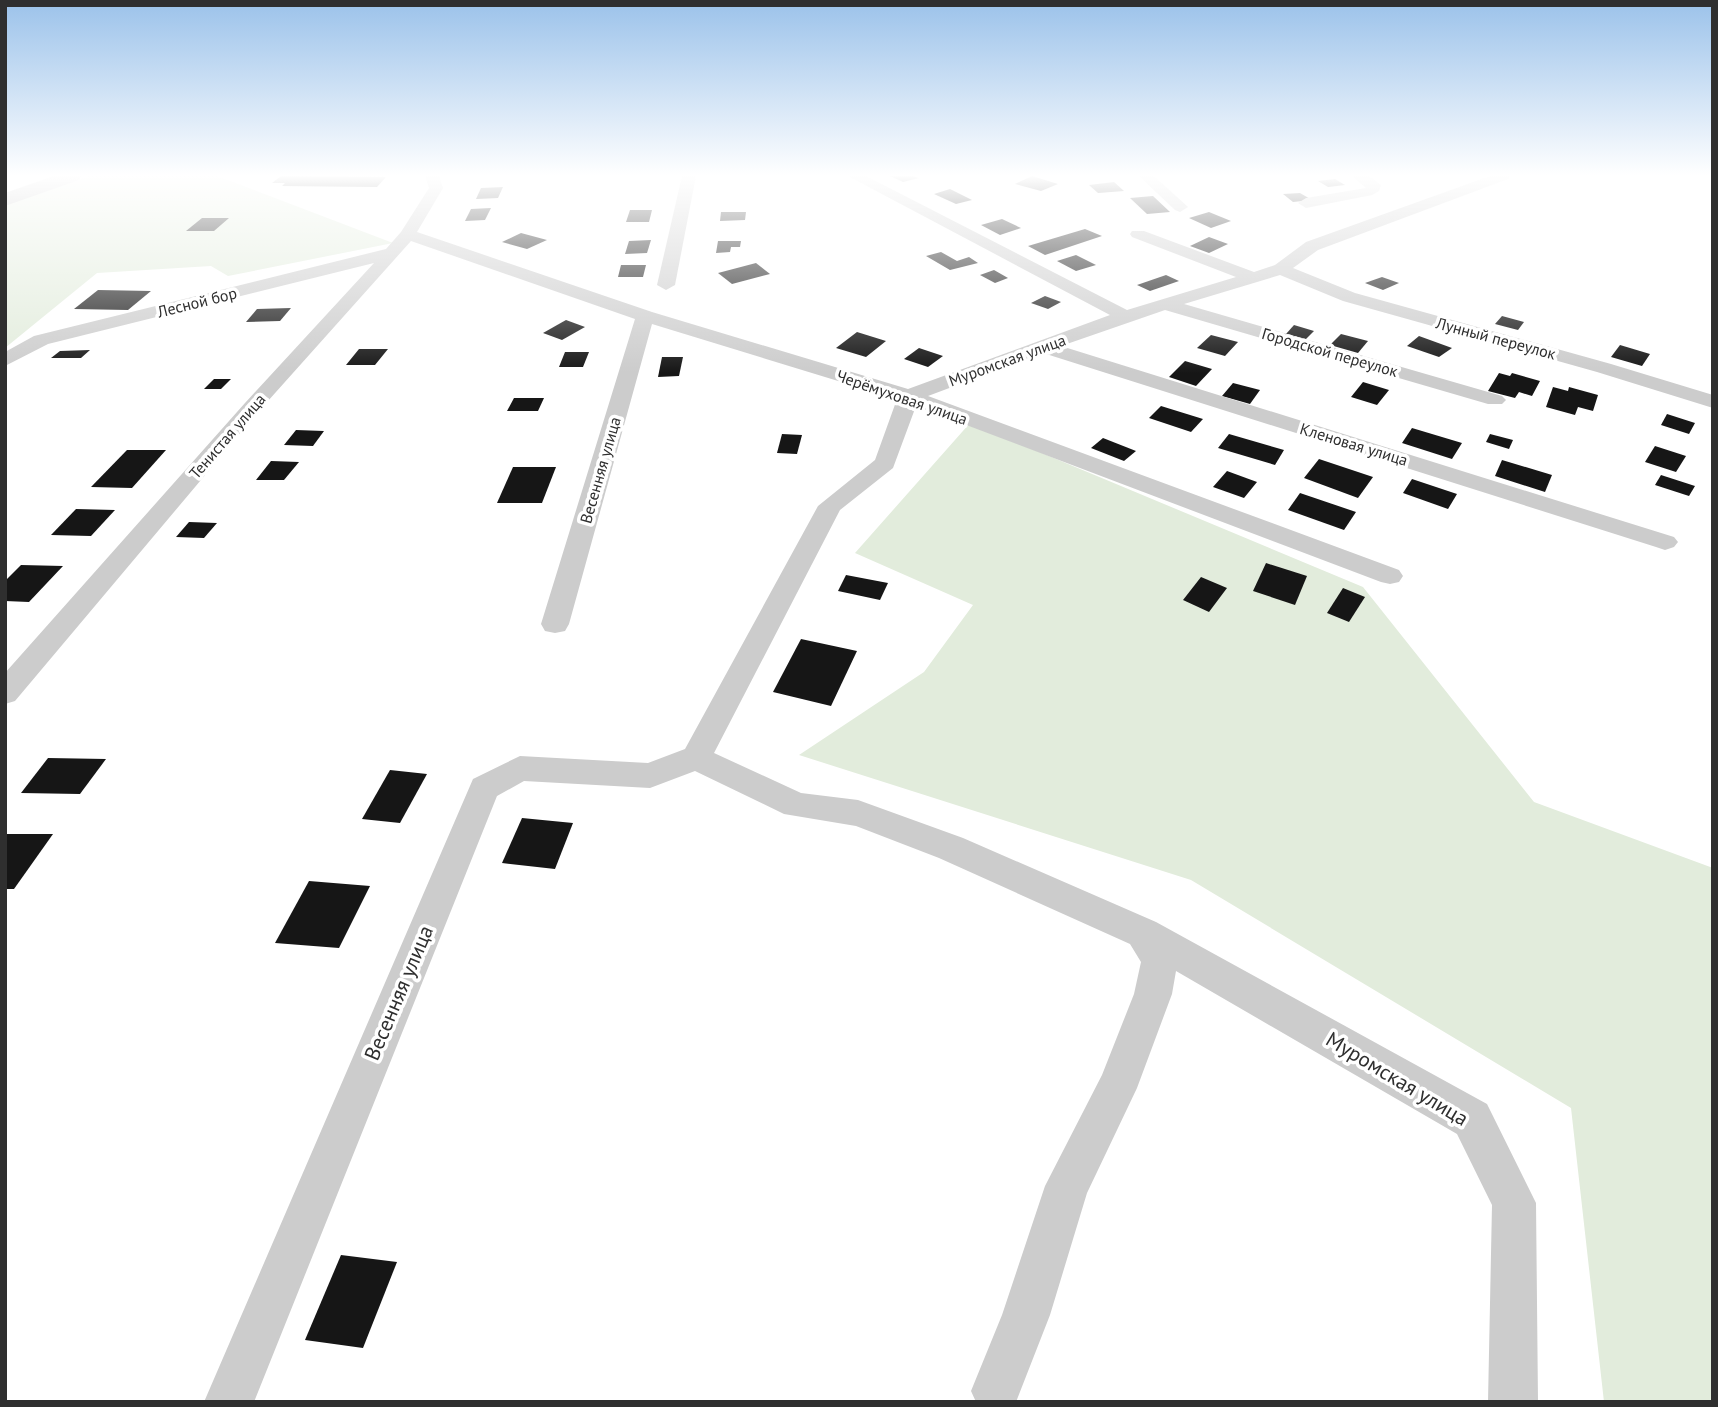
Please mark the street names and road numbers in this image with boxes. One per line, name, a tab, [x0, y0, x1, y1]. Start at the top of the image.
street label: Лесной бор	[154, 282, 239, 322]
street label: Лунный переулок	[1433, 312, 1558, 364]
street label: Городской переулок	[1260, 323, 1401, 381]
street label: Муромская улица	[946, 330, 1068, 390]
street label: Черёмуховая улица	[834, 365, 970, 429]
street label: Тенистая улица	[185, 389, 269, 483]
street label: Весенняя улица	[575, 414, 625, 526]
street label: Кленовая улица	[1298, 418, 1410, 470]
street label: Весенняя улица	[358, 921, 439, 1064]
street label: Муромская улица	[1321, 1025, 1473, 1132]

